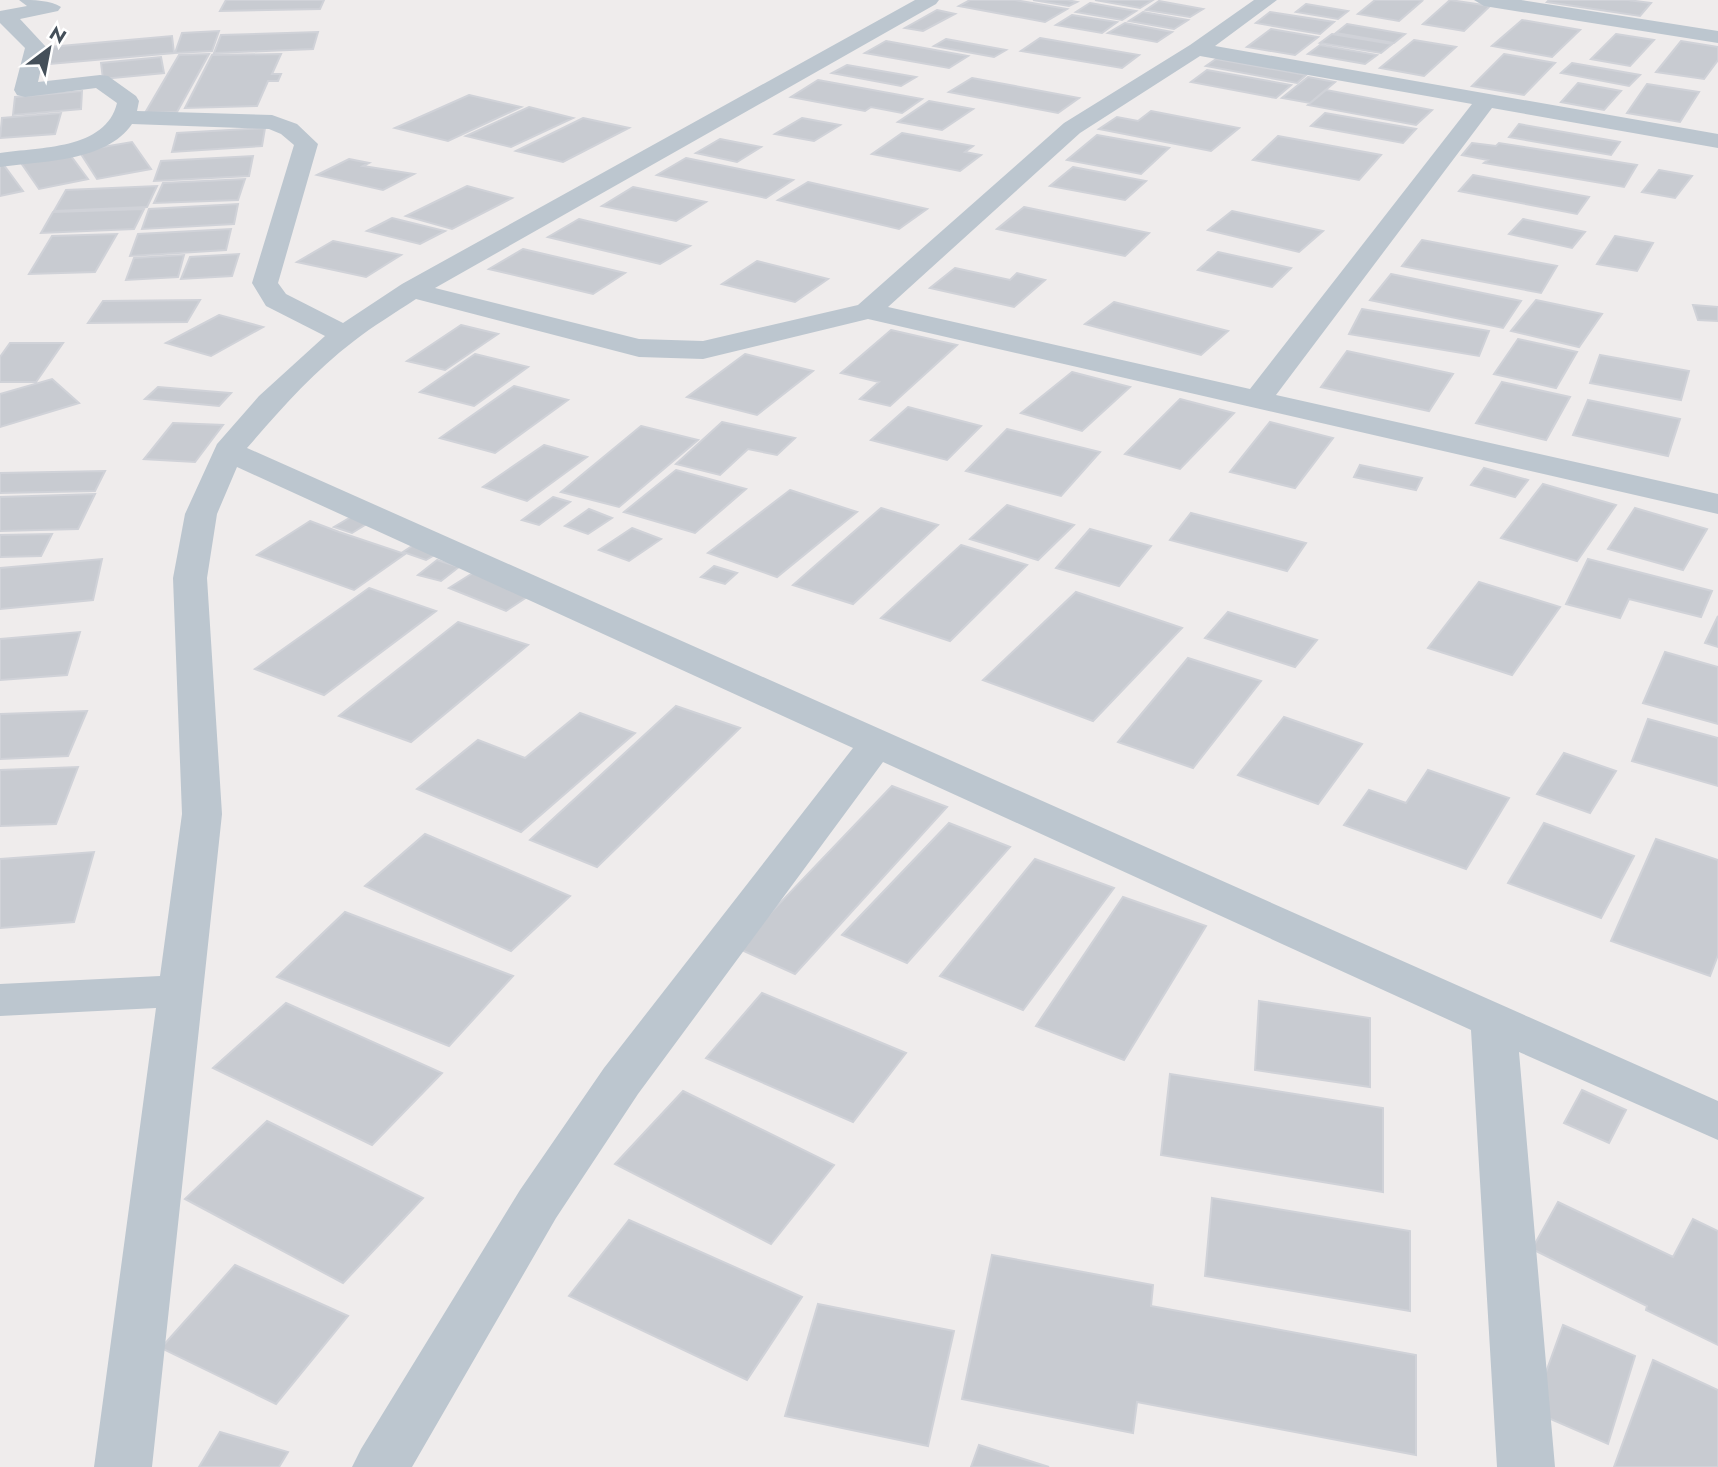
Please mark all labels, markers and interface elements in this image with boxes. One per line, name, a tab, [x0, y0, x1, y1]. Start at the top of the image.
north arrow	[14, 14, 84, 84]
text: N	[44, 20, 71, 50]

